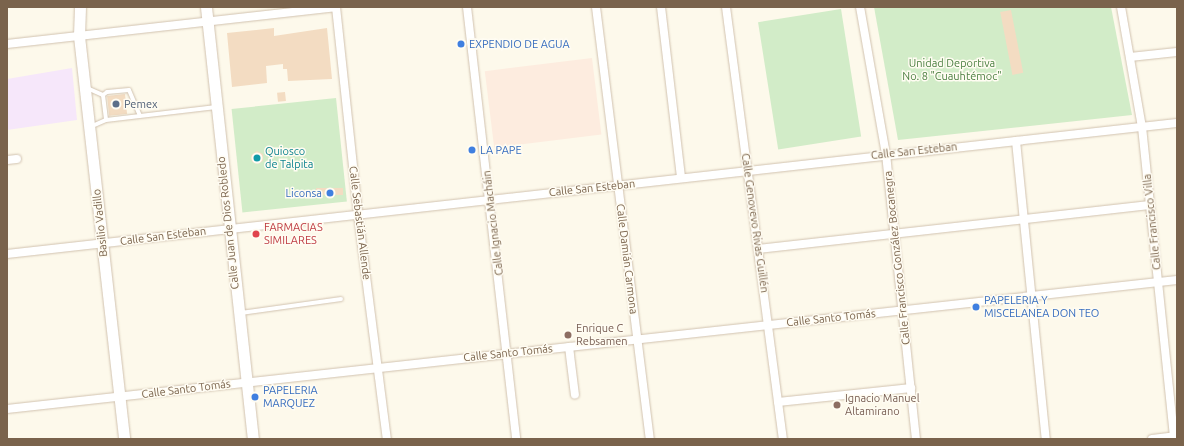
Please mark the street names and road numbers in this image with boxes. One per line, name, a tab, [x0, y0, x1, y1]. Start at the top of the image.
street label: Calle San Esteban	[870, 140, 958, 162]
street label: Calle Genovevo Rivas Guillén	[739, 152, 771, 294]
street label: Calle Juan de Dios Robledo	[214, 156, 242, 290]
street label: Calle Sebastián Allende	[346, 165, 374, 281]
street label: Calle Ignacio Macháin	[480, 170, 506, 276]
street label: Calle Francisco González Bocanegra	[881, 170, 913, 346]
street label: Calle Francisco Villa	[1140, 173, 1164, 271]
street label: Calle San Esteban	[548, 177, 636, 199]
street label: Basilio Vadillo	[90, 188, 110, 258]
street label: Calle Damián Carmona	[614, 203, 640, 315]
street label: Calle San Esteban	[119, 224, 207, 248]
street label: Calle Santo Tomás	[786, 307, 876, 329]
street label: Calle Santo Tomás	[463, 342, 553, 364]
street label: Calle Santo Tomás	[141, 377, 231, 401]

